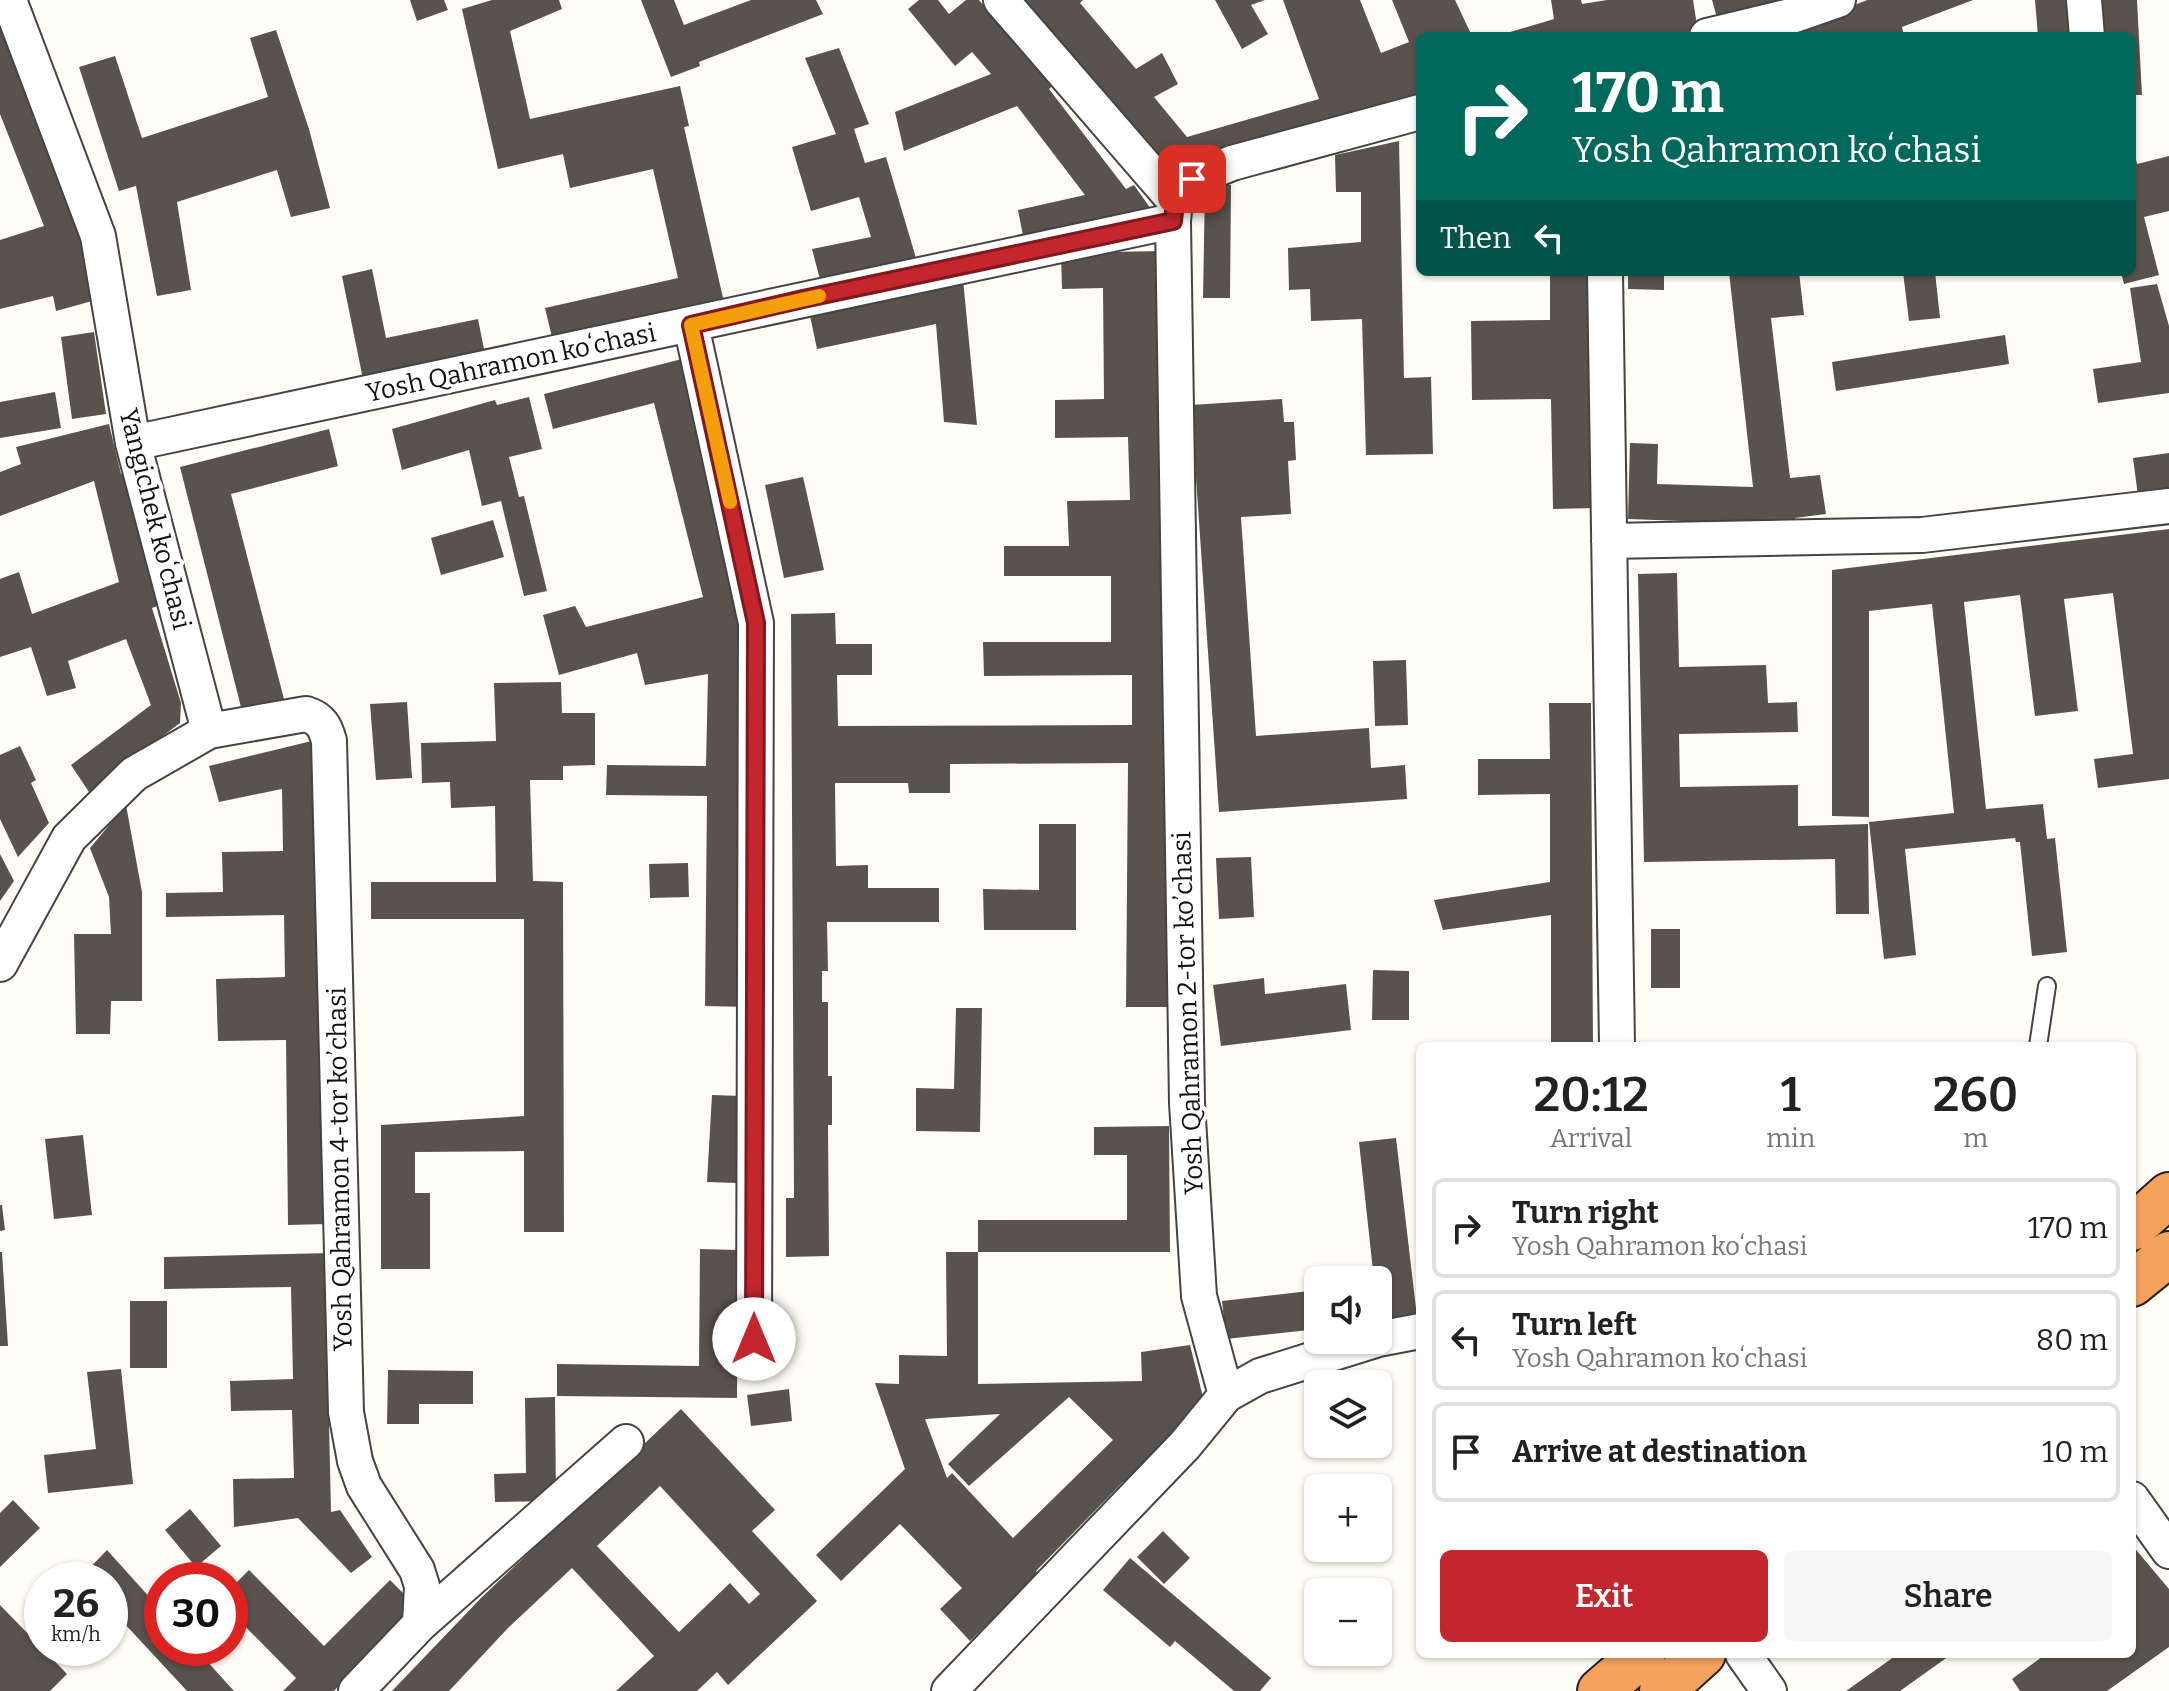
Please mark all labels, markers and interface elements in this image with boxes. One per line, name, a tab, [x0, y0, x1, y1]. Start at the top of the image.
text: 170 m	[1572, 60, 1724, 127]
icon: right	[1440, 64, 1544, 168]
text: Yosh Qahramon koʻchasi	[1572, 128, 1981, 172]
pin	[1158, 145, 1226, 213]
icon: arrive	[1170, 157, 1214, 201]
icon: left	[1527, 216, 1571, 260]
text: Then	[1440, 220, 1511, 256]
street label: Yosh Qahramon koʻchasi	[363, 317, 659, 409]
street label: Yangichek koʻchasi	[113, 405, 197, 633]
street label: Yosh Qahramon 2-tor koʼchasi	[1166, 831, 1210, 1195]
street label: Yosh Qahramon 4-tor koʼchasi	[321, 986, 359, 1351]
text: 20:12	[1534, 1066, 1649, 1124]
text: 1	[1781, 1066, 1801, 1124]
text: 260	[1933, 1066, 2018, 1124]
text: Arrival	[1550, 1123, 1632, 1154]
text: min	[1766, 1123, 1815, 1154]
text: m	[1963, 1123, 1988, 1154]
text: Turn right	[1512, 1195, 1659, 1231]
icon: right	[1444, 1206, 1488, 1250]
text: 170 m	[2028, 1210, 2108, 1246]
text: Yosh Qahramon koʻchasi	[1512, 1231, 1808, 1262]
map controls	[1304, 1266, 1392, 1666]
button: sound	[1304, 1266, 1392, 1354]
position arrow	[712, 1297, 796, 1381]
text: Turn left	[1512, 1307, 1637, 1343]
icon: left	[1444, 1318, 1488, 1362]
text: 80 m	[2036, 1322, 2108, 1358]
text: Yosh Qahramon koʻchasi	[1512, 1343, 1808, 1374]
button: layers	[1304, 1370, 1392, 1458]
icon: arrive	[1444, 1430, 1488, 1474]
text: Arrive at destination	[1512, 1434, 1807, 1470]
text: 10 m	[2042, 1434, 2108, 1470]
button: +	[1304, 1474, 1392, 1562]
button: Exit	[1440, 1550, 1768, 1642]
button: Share	[1784, 1550, 2112, 1642]
speed limit sign: 30	[144, 1562, 248, 1666]
button: −	[1304, 1578, 1392, 1666]
text: 26	[53, 1580, 99, 1628]
text: km/h	[51, 1622, 101, 1646]

